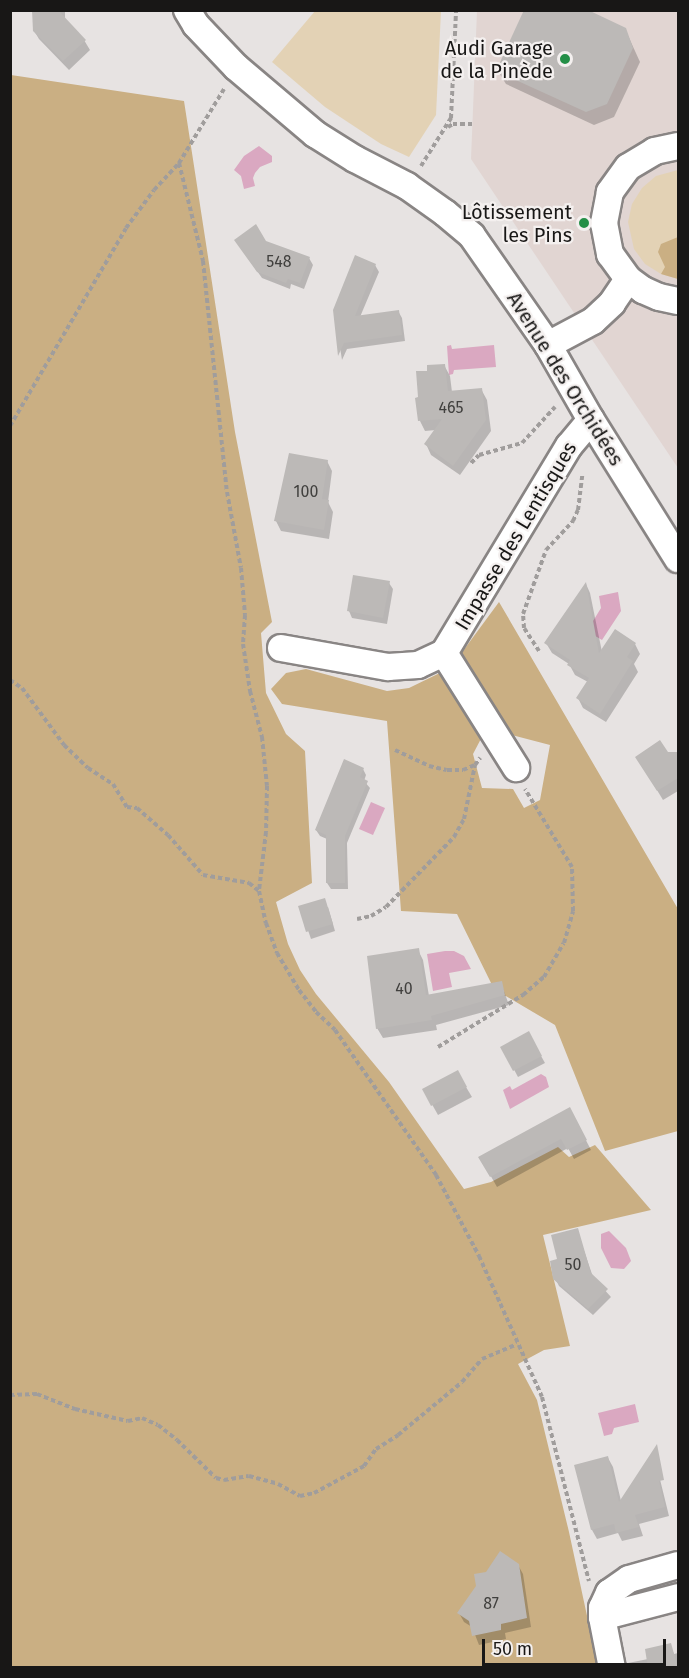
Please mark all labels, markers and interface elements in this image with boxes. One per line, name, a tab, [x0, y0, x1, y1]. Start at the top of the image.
place label: Audi Garage de la Pinède	[440, 36, 553, 83]
marker: Audi Garage de la Pinède	[558, 52, 572, 66]
place label: Lôtissement les Pins	[462, 200, 572, 247]
marker: Lôtissement les Pins	[577, 216, 591, 230]
house number: 548	[266, 252, 292, 272]
street label: Avenue des Orchidées	[502, 288, 628, 470]
house number: 465	[439, 398, 463, 418]
street label: Impasse des Lentisques	[450, 437, 582, 635]
house number: 100	[294, 482, 318, 502]
house number: 40	[395, 979, 413, 999]
house number: 50	[565, 1255, 581, 1275]
house number: 87	[483, 1594, 499, 1614]
scale bar	[485, 1627, 670, 1665]
text: 50 m	[493, 1638, 532, 1660]

